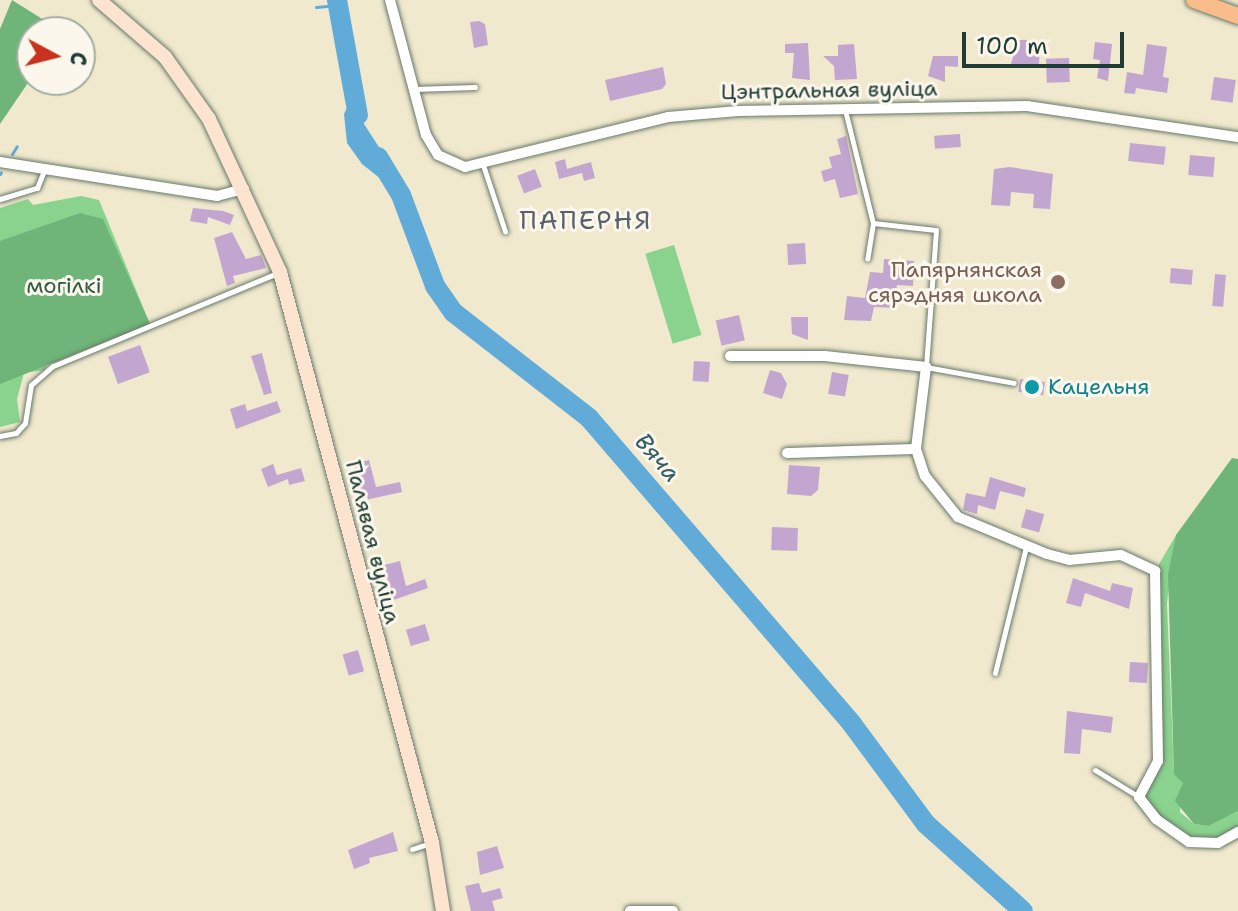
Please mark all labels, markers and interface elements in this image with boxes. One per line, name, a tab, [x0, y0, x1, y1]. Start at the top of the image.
north arrow	[16, 16, 96, 96]
scale bar	[966, 16, 1128, 66]
text: 100 m	[976, 30, 1048, 62]
text: С	[63, 50, 94, 67]
street label: Цэнтральная вуліца	[720, 75, 938, 105]
district label: ПАПЕРНЯ	[520, 204, 652, 236]
place label: Папярнянская сярэдняя школа	[868, 256, 1042, 308]
park label: могілкі	[26, 273, 102, 299]
marker: Папярнянская сярэдняя школа	[1049, 273, 1067, 291]
place label: Кацельня	[1048, 374, 1150, 400]
marker: Кацельня	[1023, 378, 1041, 396]
water label: Вяча	[628, 428, 686, 488]
street label: Палявая вуліца	[340, 458, 406, 626]

